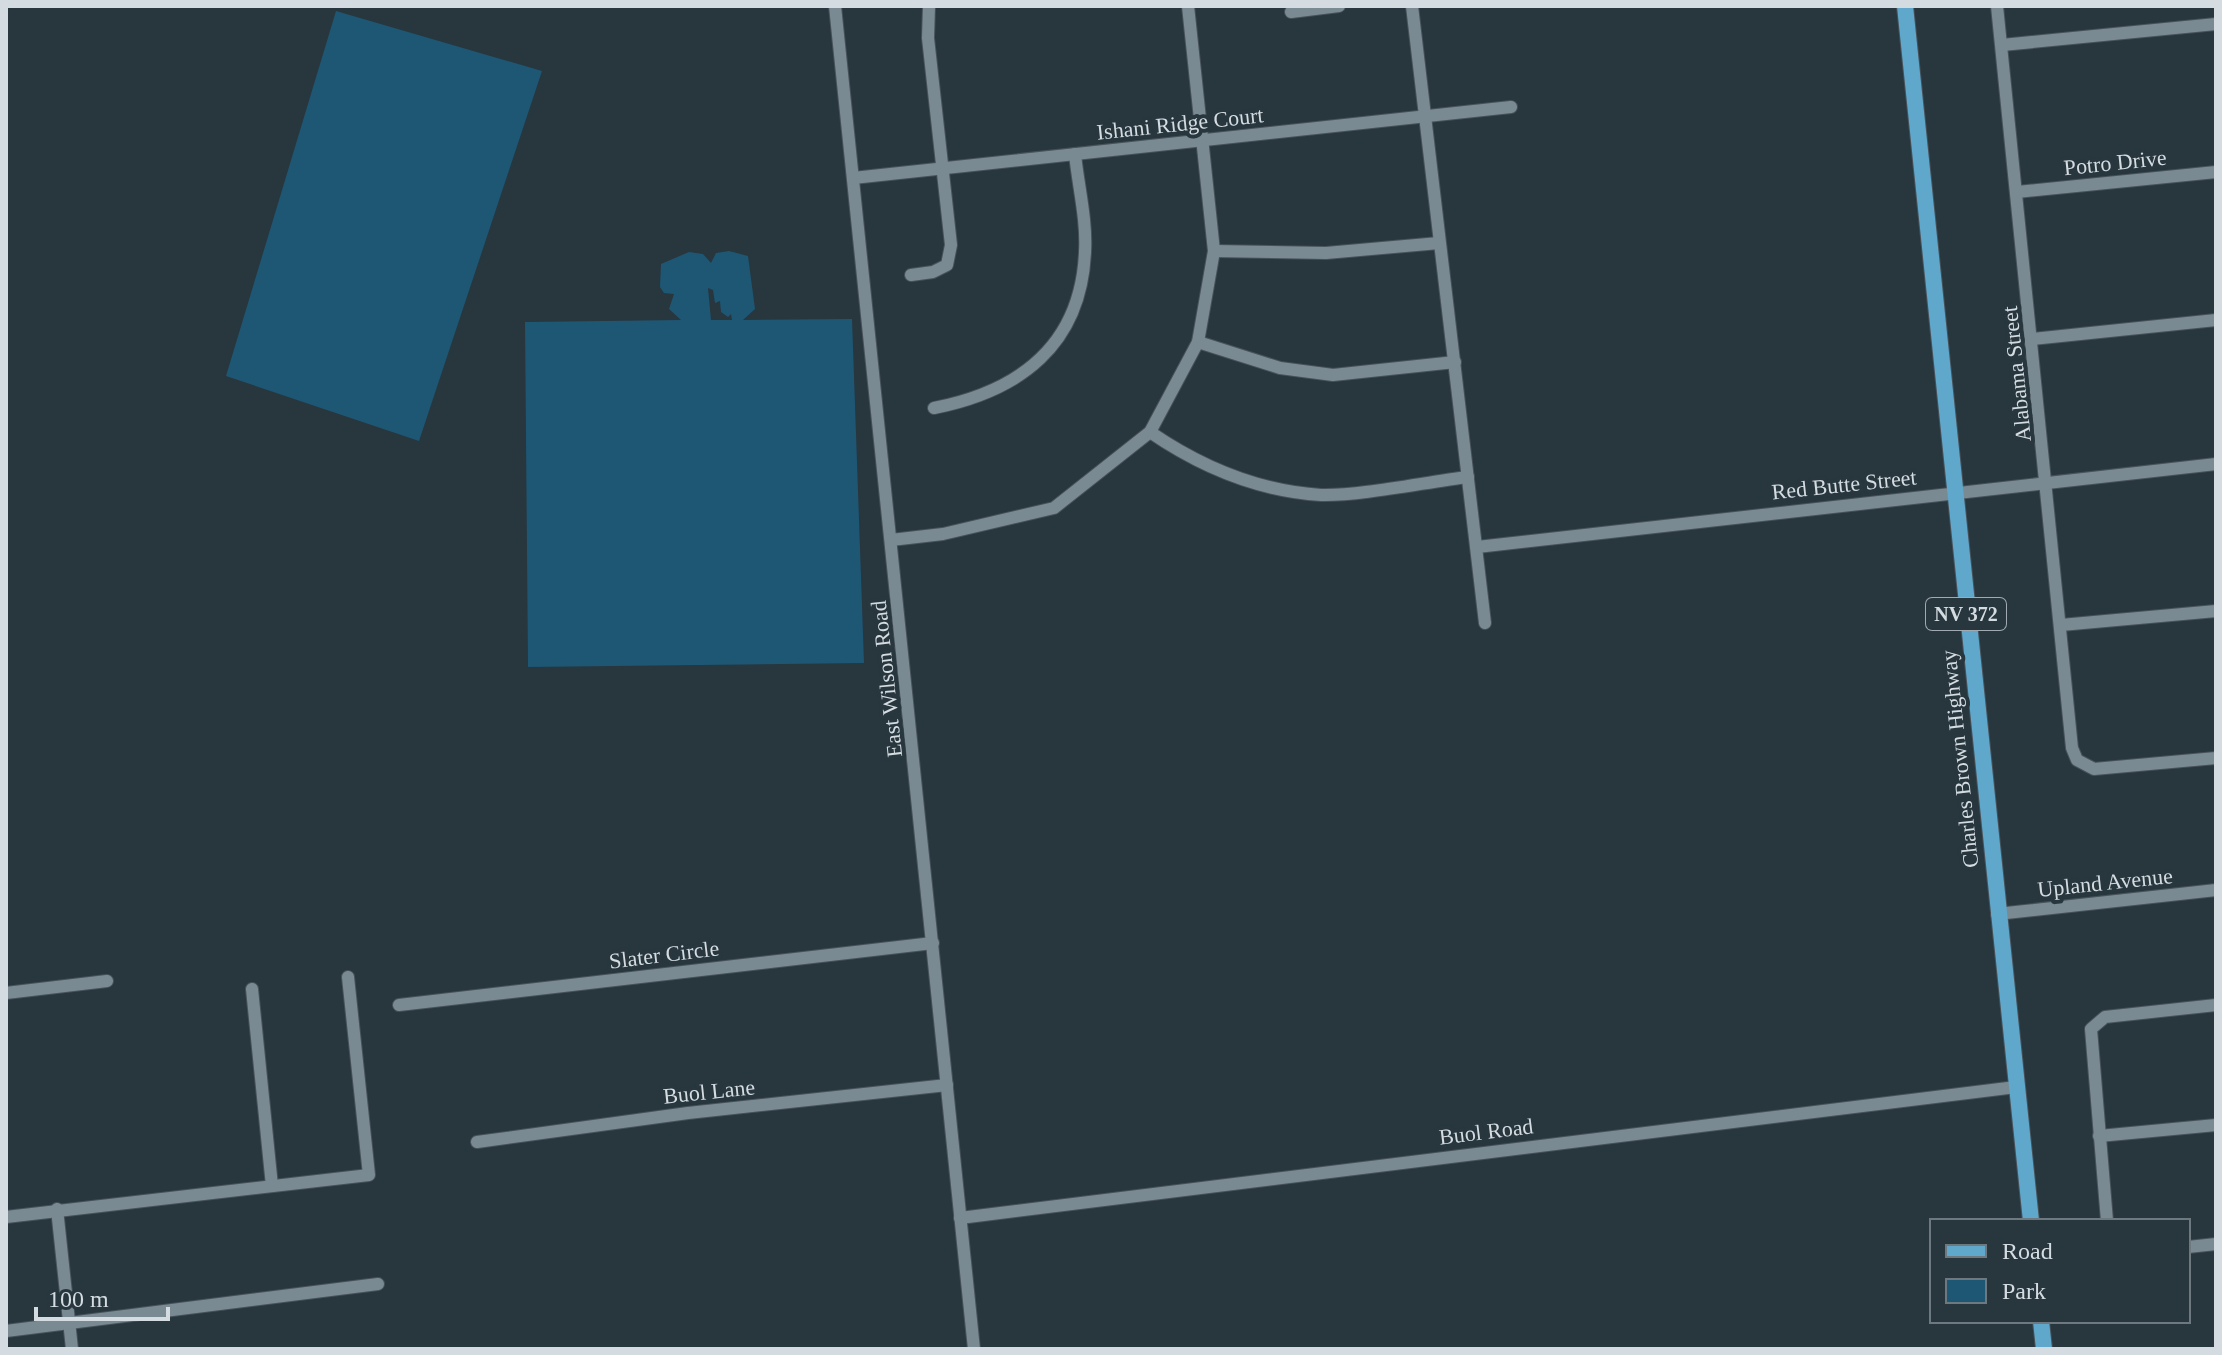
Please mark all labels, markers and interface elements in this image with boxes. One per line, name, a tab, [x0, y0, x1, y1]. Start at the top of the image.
street label: Ishani Ridge Court	[1095, 102, 1265, 145]
street label: Potro Drive	[2062, 145, 2168, 180]
street label: Alabama Street	[1997, 305, 2036, 443]
street label: Red Butte Street	[1770, 464, 1918, 505]
road number: NV 372	[1926, 598, 2006, 630]
street label: East Wilson Road	[866, 599, 907, 759]
street label: Charles Brown Highway	[1936, 649, 1983, 869]
street label: Upland Avenue	[2036, 863, 2174, 902]
street label: Slater Circle	[608, 935, 720, 974]
street label: Buol Lane	[662, 1074, 756, 1109]
street label: Buol Road	[1438, 1113, 1535, 1150]
legend	[1930, 1219, 2190, 1323]
text: Road	[2002, 1238, 2053, 1264]
scale bar	[36, 1271, 168, 1321]
text: Park	[2002, 1278, 2046, 1304]
text: 100 m	[48, 1286, 109, 1312]

